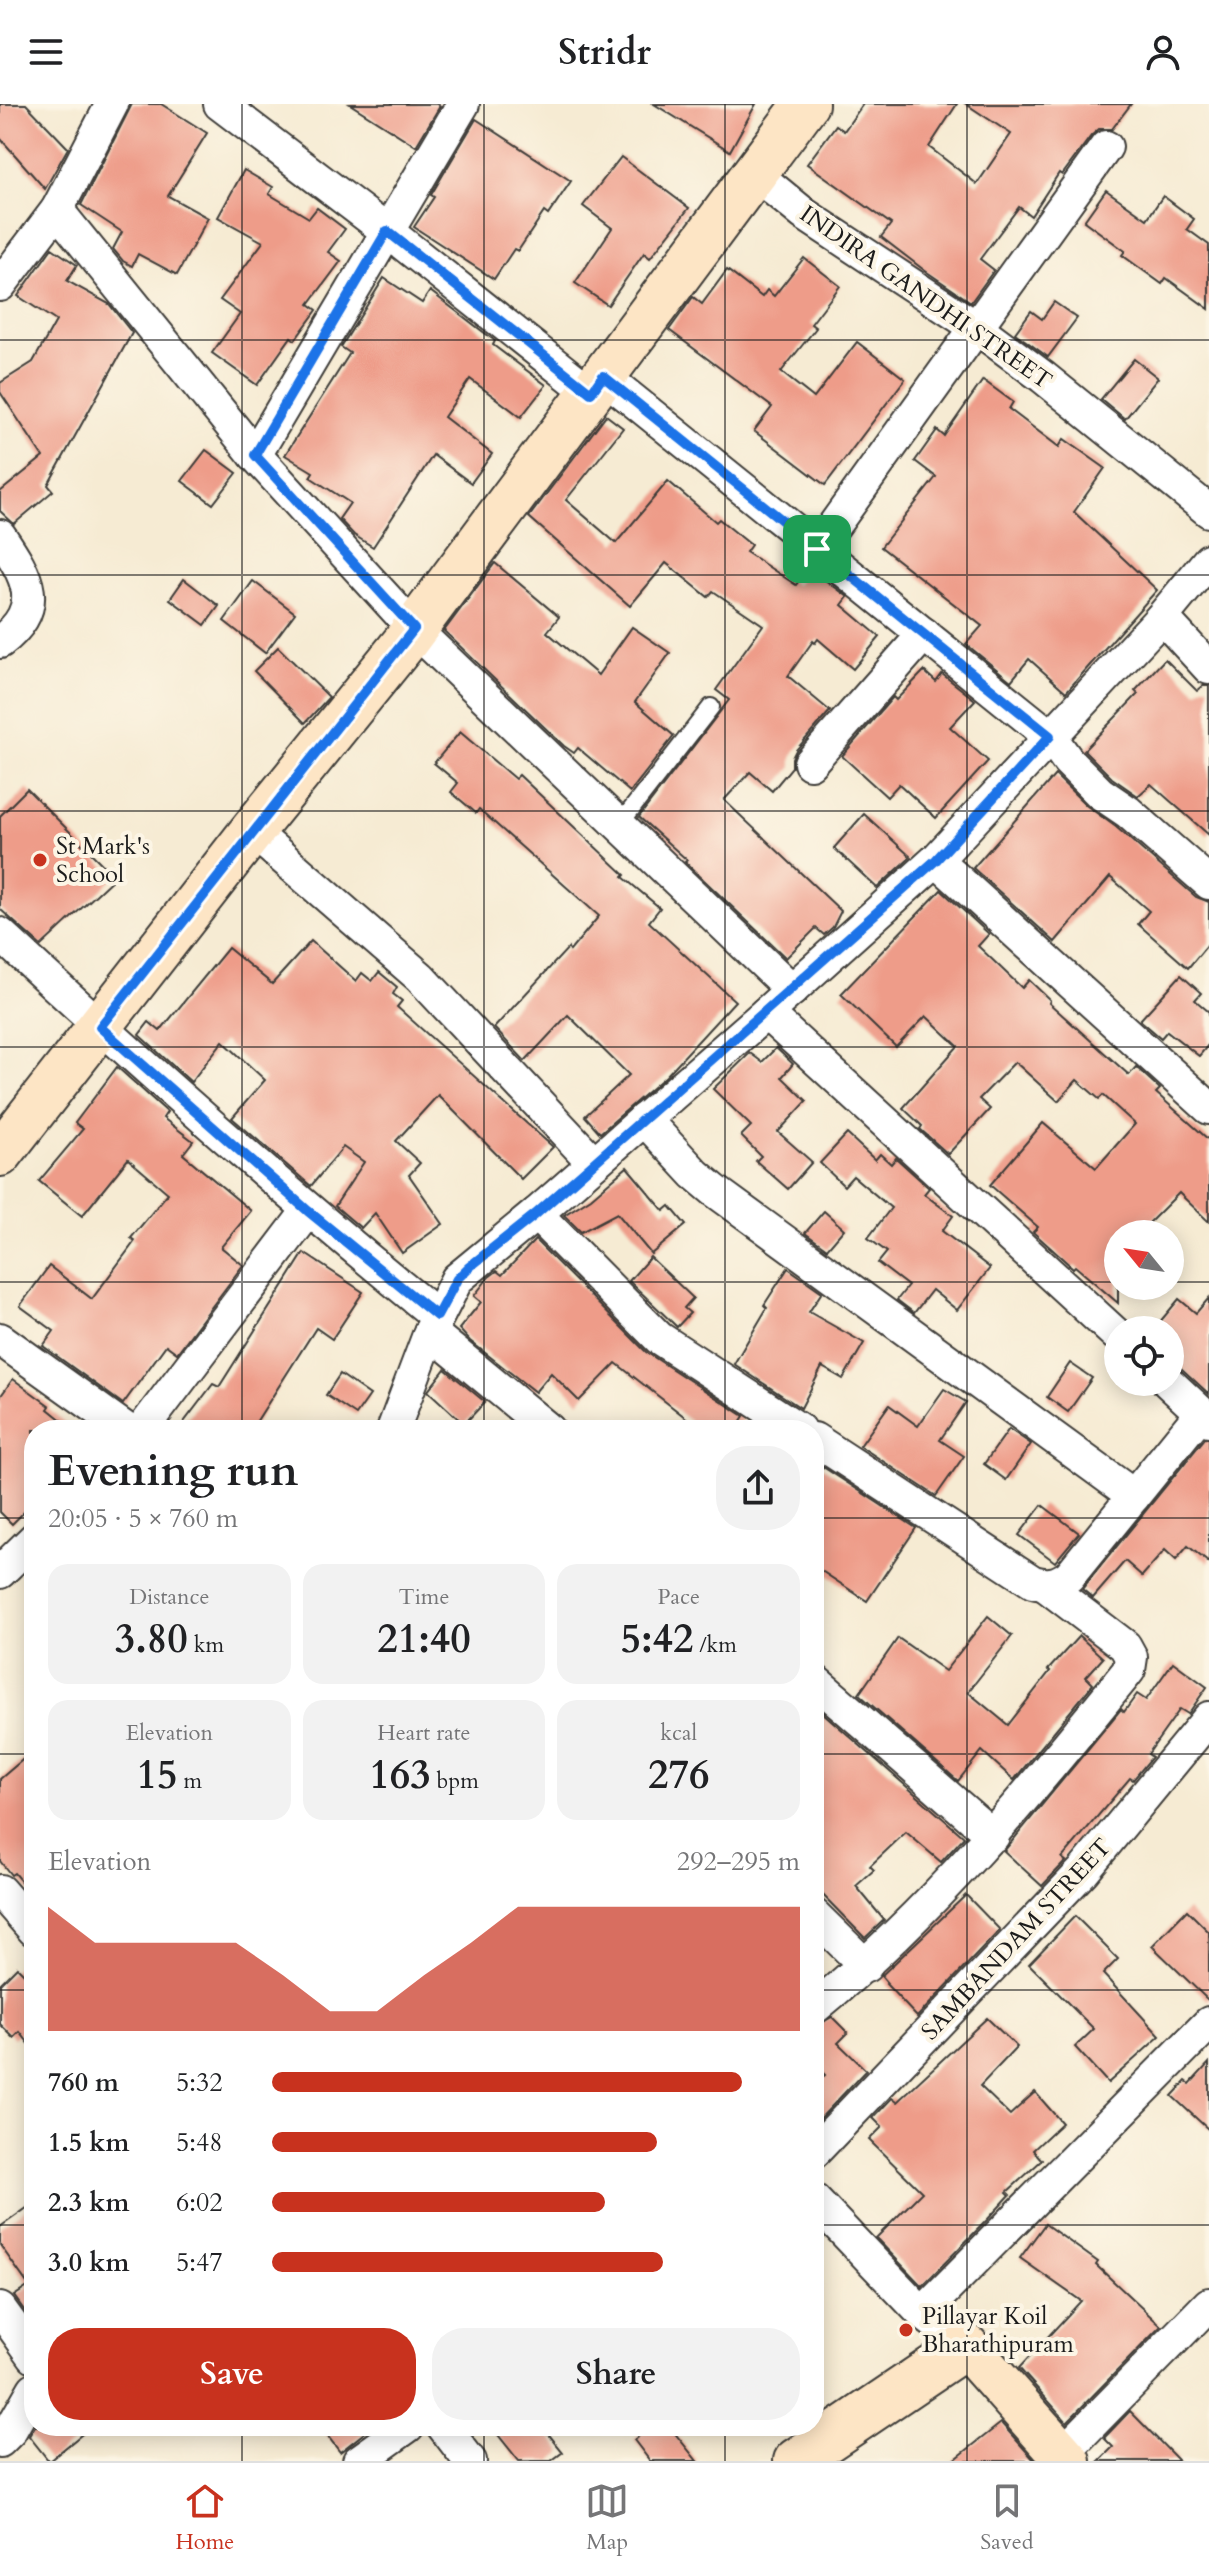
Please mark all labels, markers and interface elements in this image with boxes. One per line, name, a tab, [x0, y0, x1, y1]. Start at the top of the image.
text: Stridr	[558, 28, 651, 77]
icon: menu	[24, 30, 68, 74]
icon: person	[1141, 30, 1185, 74]
street label: INDIRA GANDHI STREET	[793, 198, 1058, 397]
pin	[783, 515, 851, 583]
icon: arrive	[795, 527, 839, 571]
place label: St Mark's School	[56, 830, 150, 891]
marker: St Mark's School	[31, 851, 49, 869]
north arrow	[1104, 1220, 1184, 1300]
map controls	[1104, 1220, 1184, 1396]
button: locate	[1104, 1316, 1184, 1396]
text: Evening run	[48, 1441, 298, 1501]
button: share	[716, 1446, 800, 1530]
text: 20:05 · 5 × 760 m	[48, 1501, 238, 1536]
text: Distance	[129, 1582, 210, 1612]
text: Time	[399, 1582, 449, 1612]
text: Pace	[657, 1582, 700, 1612]
text: 3.80	[115, 1612, 188, 1667]
text: 21:40	[377, 1612, 471, 1667]
text: 5:42	[620, 1612, 693, 1667]
text: km	[188, 1630, 224, 1660]
text: /km	[693, 1630, 737, 1660]
text: Elevation	[126, 1718, 213, 1748]
text: Heart rate	[377, 1718, 471, 1748]
text: kcal	[660, 1718, 697, 1748]
text: 15	[137, 1748, 178, 1803]
text: 163	[369, 1748, 431, 1803]
text: 276	[648, 1748, 709, 1803]
text: m	[178, 1766, 202, 1796]
text: bpm	[431, 1766, 479, 1796]
street label: SAMBANDAM STREET	[914, 1831, 1119, 2047]
text: Elevation	[48, 1844, 151, 1879]
text: 292–295 m	[677, 1844, 800, 1879]
text: 760 m	[48, 2065, 119, 2100]
text: 5:32	[176, 2065, 223, 2100]
text: 1.5 km	[48, 2125, 129, 2160]
text: 5:48	[176, 2125, 223, 2160]
text: 2.3 km	[48, 2185, 129, 2220]
text: 6:02	[176, 2185, 223, 2220]
text: 3.0 km	[48, 2245, 129, 2280]
text: 5:47	[176, 2245, 223, 2280]
place label: Pillayar Koil Bharathipuram	[922, 2300, 1075, 2361]
marker: Pillayar Koil Bharathipuram	[897, 2321, 915, 2339]
button: Save	[48, 2328, 416, 2420]
button: Share	[432, 2328, 800, 2420]
tab: Home	[175, 2479, 234, 2557]
tab: Map	[585, 2479, 629, 2557]
tab: Saved	[980, 2479, 1034, 2557]

